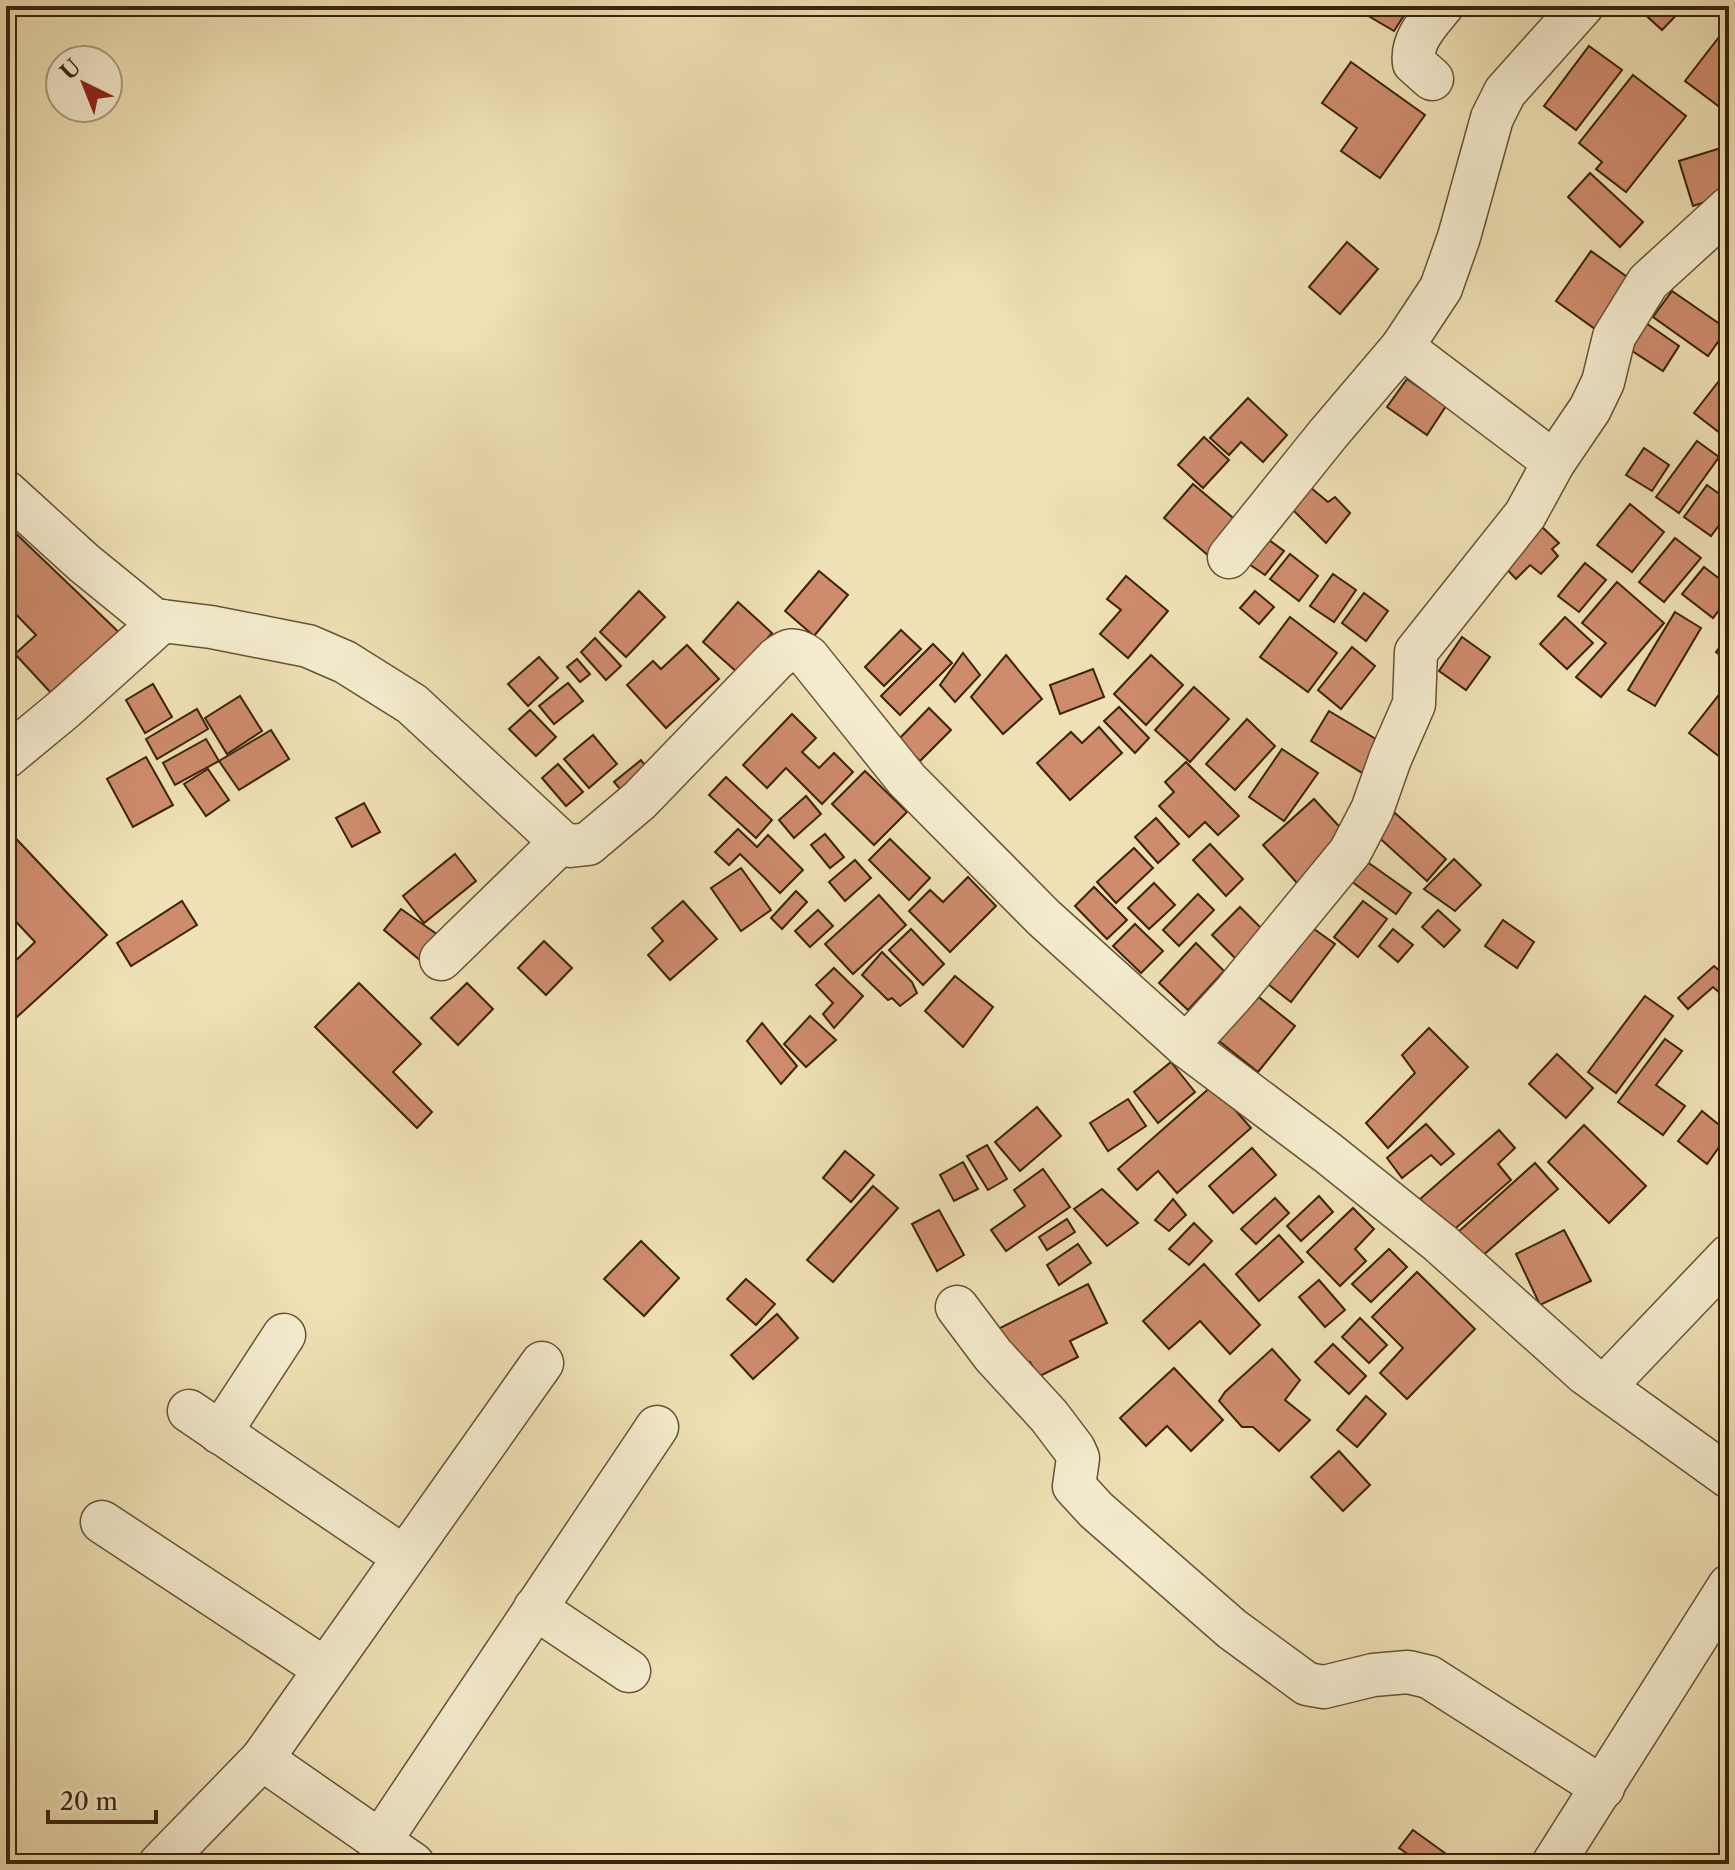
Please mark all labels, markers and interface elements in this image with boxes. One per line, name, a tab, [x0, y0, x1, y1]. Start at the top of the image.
north arrow	[44, 44, 124, 124]
text: U	[55, 54, 87, 86]
scale bar	[48, 1774, 156, 1824]
text: 20 m	[60, 1787, 118, 1816]

